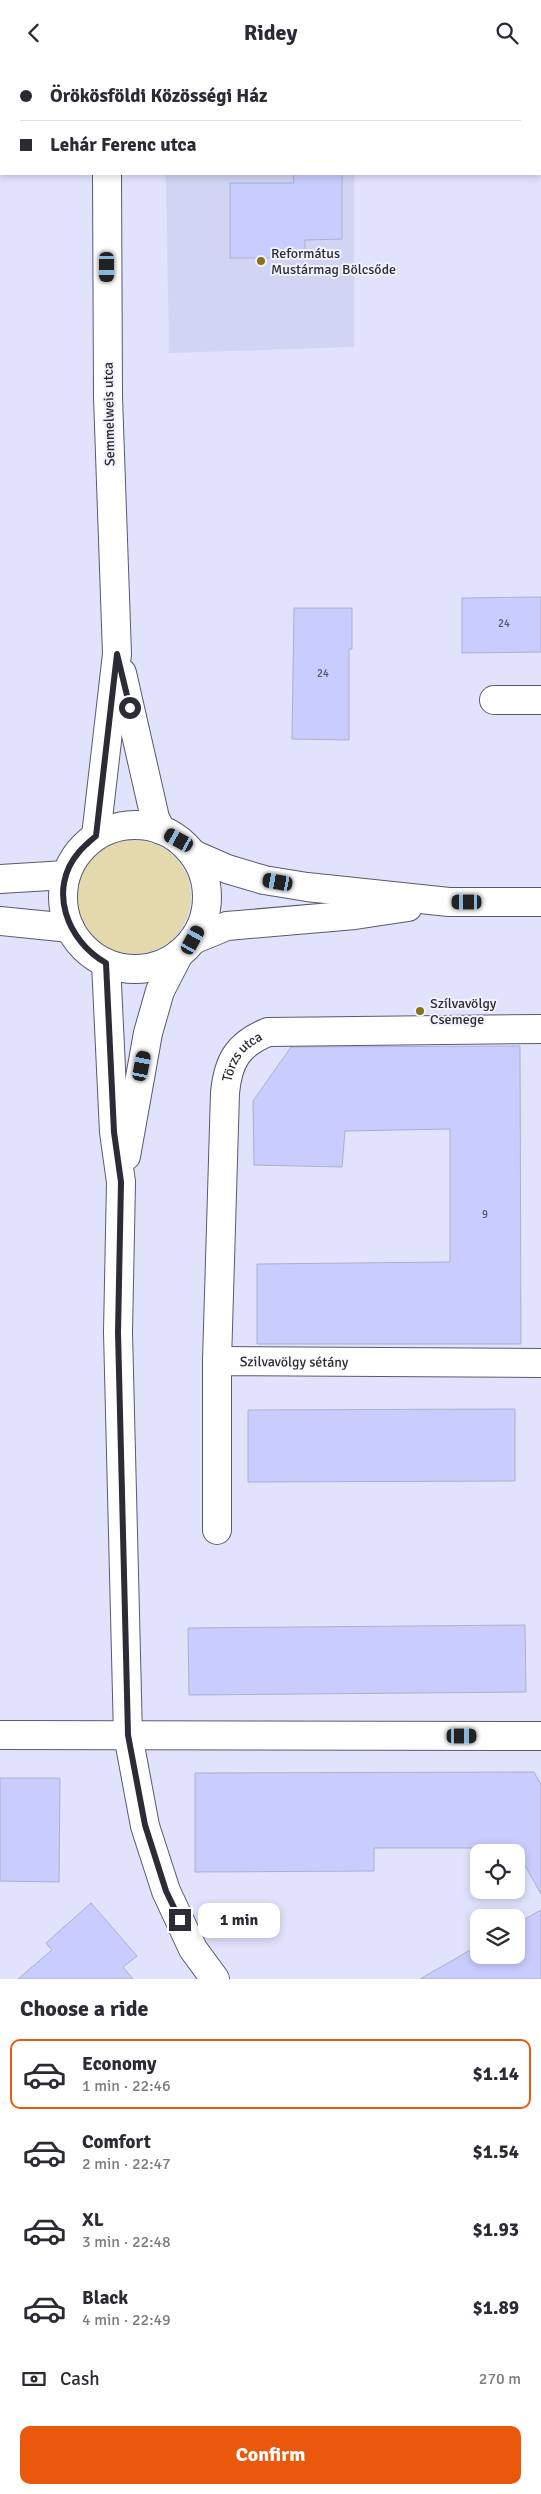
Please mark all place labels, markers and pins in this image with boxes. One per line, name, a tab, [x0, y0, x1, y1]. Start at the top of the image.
place label: Református Mustármag Bölcsőde	[271, 245, 396, 278]
marker: Református Mustármag Bölcsőde	[255, 255, 267, 267]
place label: Szílvavölgy Csemege	[430, 995, 497, 1028]
marker: Szílvavölgy Csemege	[414, 1005, 426, 1017]

